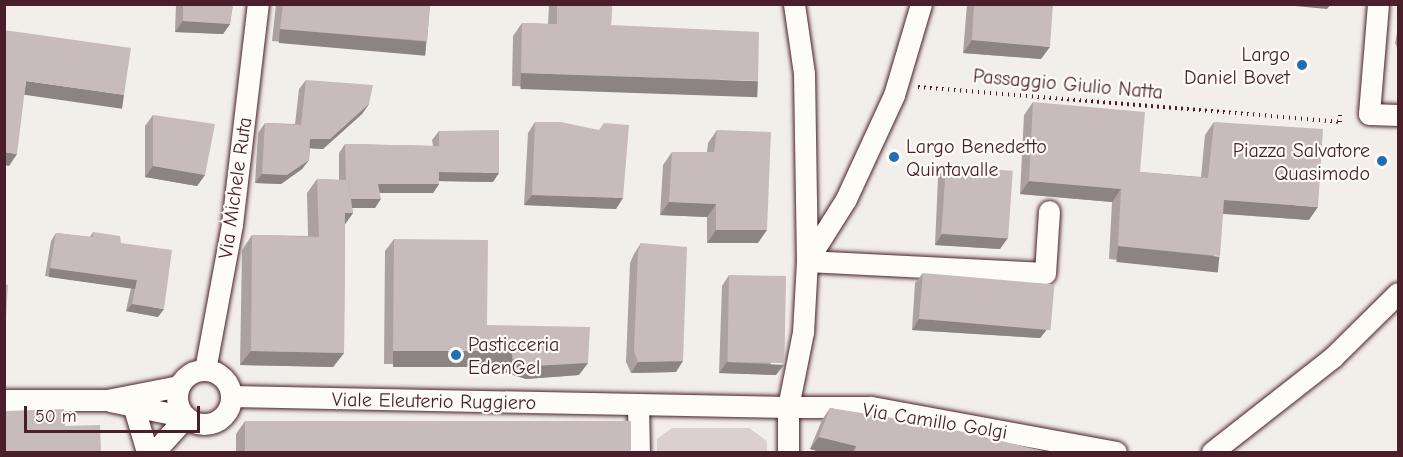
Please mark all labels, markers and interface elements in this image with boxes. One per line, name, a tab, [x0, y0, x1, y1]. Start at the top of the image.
place label: Largo Daniel Bovet	[1184, 42, 1290, 89]
marker: Largo Daniel Bovet	[1295, 58, 1309, 72]
street label: Passaggio Giulio Natta	[972, 64, 1164, 104]
street label: Via Michele Ruta	[213, 116, 257, 260]
place label: Largo Benedetto Quintavalle	[906, 134, 1047, 181]
place label: Piazza Salvatore Quasimodo	[1233, 138, 1370, 185]
marker: Largo Benedetto Quintavalle	[887, 150, 901, 164]
marker: Piazza Salvatore Quasimodo	[1375, 154, 1389, 168]
place label: Pasticceria EdenGel	[468, 332, 559, 379]
marker: Pasticceria EdenGel	[449, 348, 463, 362]
street label: Viale Eleuterio Ruggiero	[332, 387, 536, 415]
scale bar	[27, 394, 202, 432]
street label: Via Camillo Golgi	[861, 398, 1009, 444]
text: 50 m	[35, 406, 77, 427]

